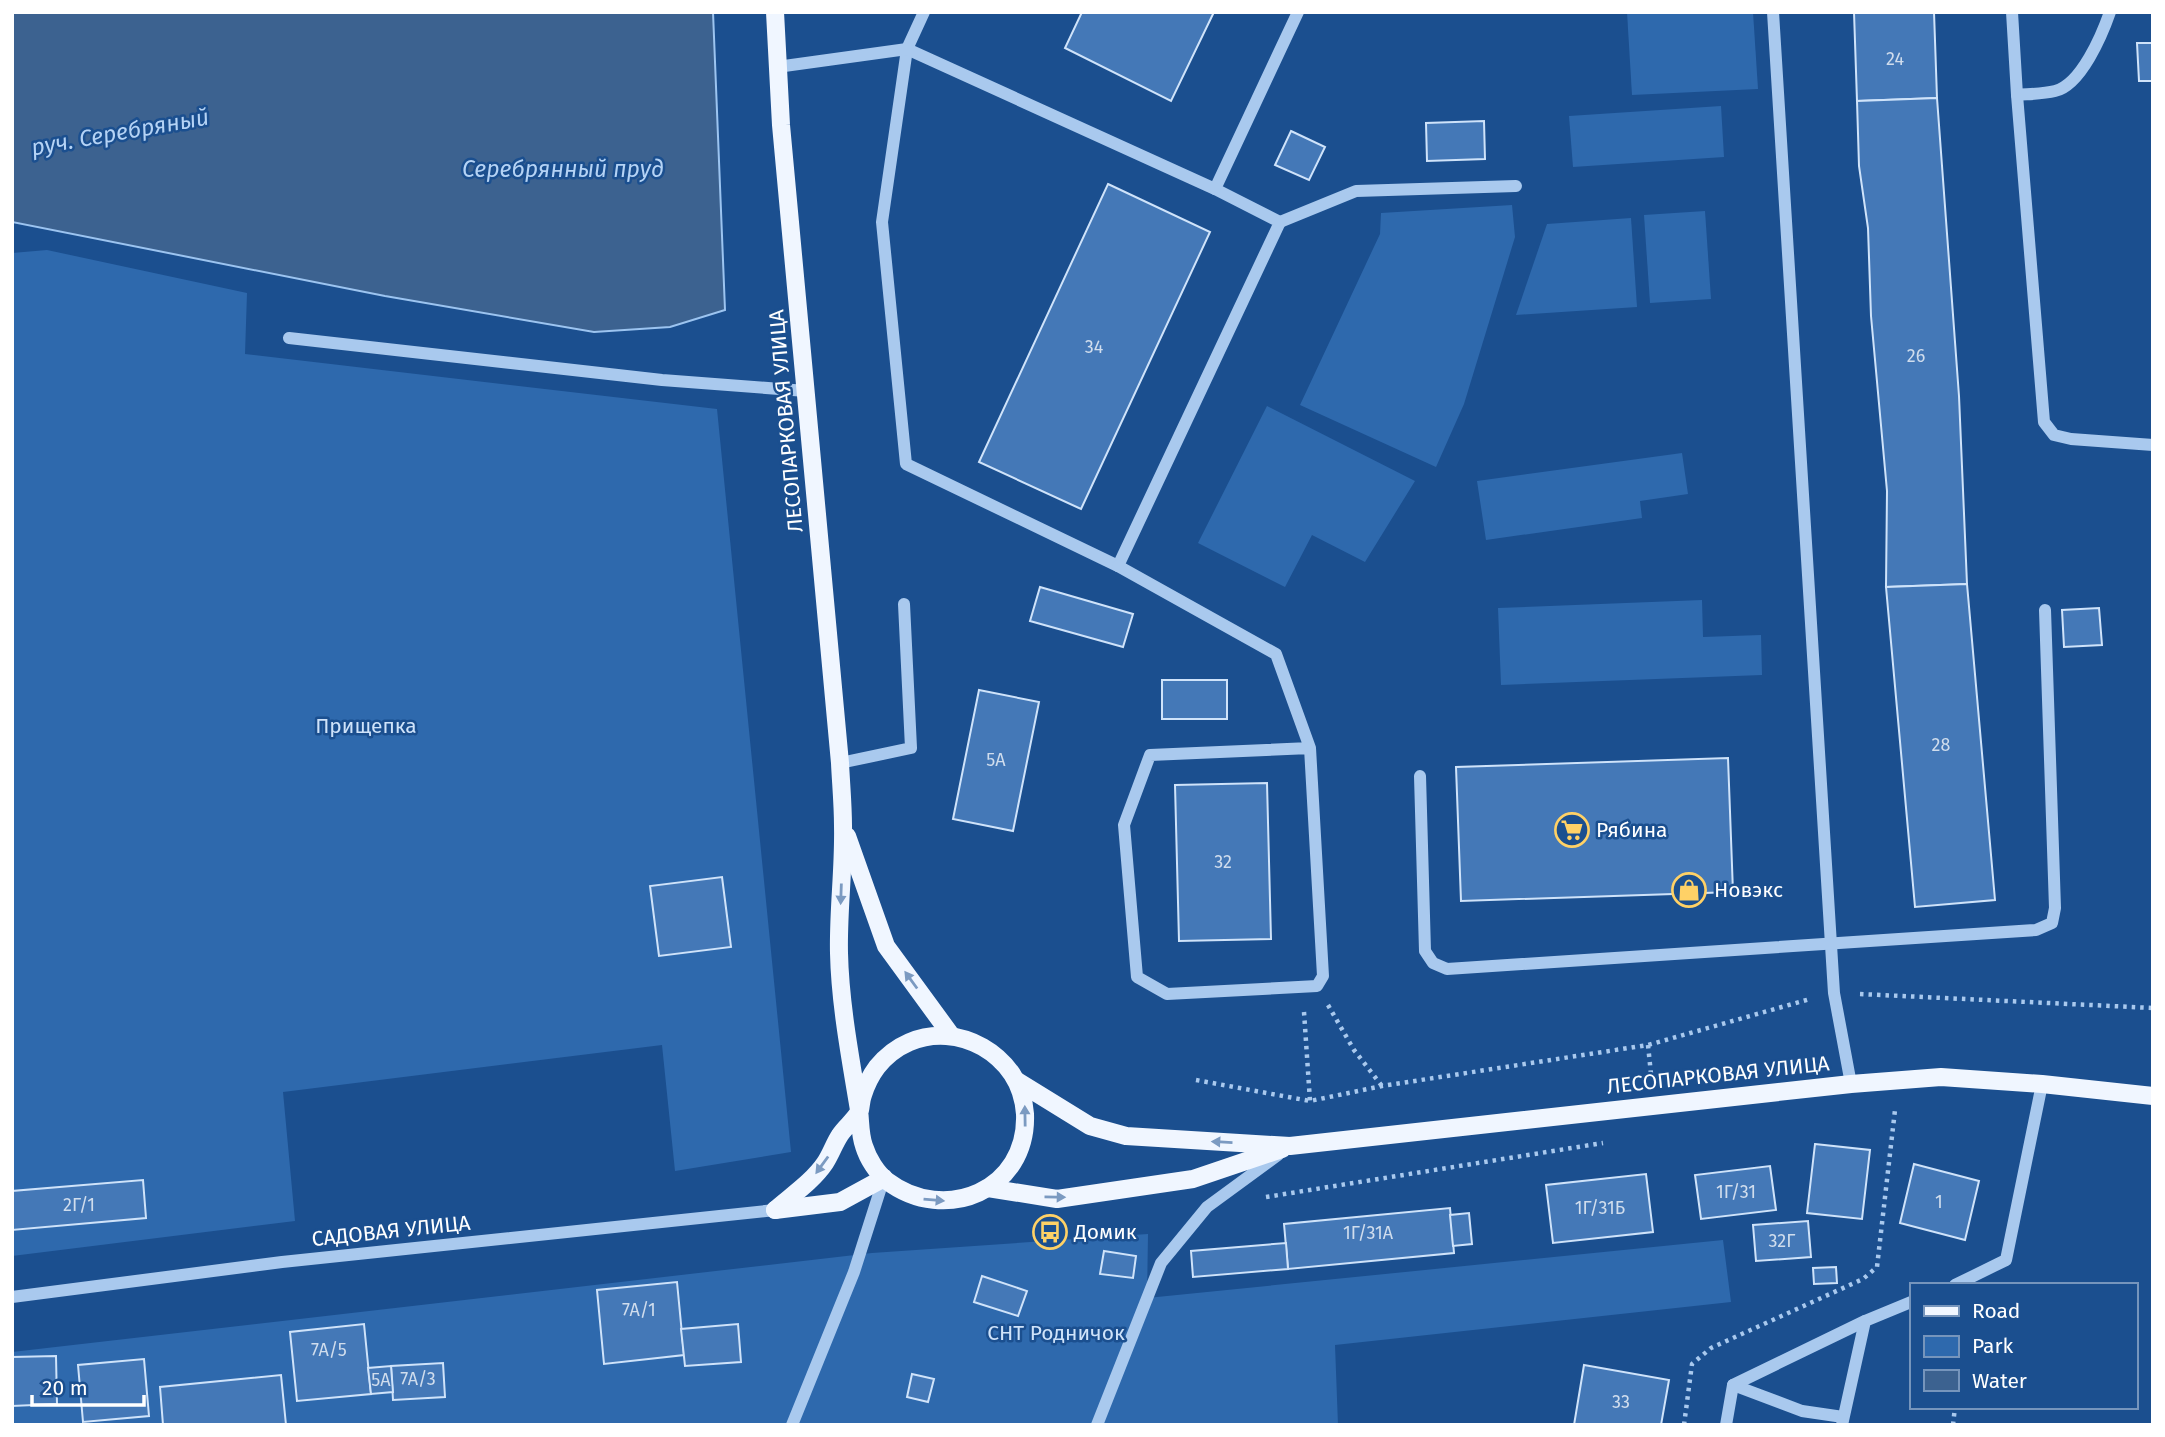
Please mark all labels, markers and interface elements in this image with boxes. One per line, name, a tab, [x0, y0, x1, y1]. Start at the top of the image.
house number: 24	[1886, 48, 1904, 70]
water label: руч. Серебряный	[29, 103, 211, 161]
water label: Серебрянный пруд	[462, 155, 664, 183]
street label: ЛЕСОПАРКОВАЯ УЛИЦА	[763, 308, 809, 534]
house number: 34	[1085, 336, 1104, 358]
house number: 26	[1907, 345, 1925, 367]
park label: Прищепка	[315, 713, 417, 739]
house number: 28	[1932, 734, 1950, 756]
house number: 5А	[986, 749, 1006, 771]
supermarket icon: Рябина	[1553, 811, 1591, 849]
place label: Рябина	[1596, 817, 1668, 843]
house number: 32	[1214, 851, 1232, 873]
shop icon: Новэкс	[1670, 871, 1708, 909]
place label: Новэкс	[1714, 877, 1783, 903]
one-way arrow	[835, 883, 847, 905]
one-way arrow	[905, 971, 919, 989]
street label: ЛЕСОПАРКОВАЯ УЛИЦА	[1605, 1050, 1831, 1100]
one-way arrow	[1019, 1105, 1030, 1127]
one-way arrow	[1211, 1136, 1233, 1147]
one-way arrow	[815, 1155, 829, 1174]
house number: 1Г/31	[1716, 1181, 1756, 1203]
one-way arrow	[1045, 1191, 1067, 1203]
house number: 1	[1935, 1191, 1943, 1213]
house number: 2Г/1	[63, 1194, 95, 1216]
one-way arrow	[924, 1195, 946, 1206]
house number: 1Г/31Б	[1575, 1197, 1625, 1219]
street label: САДОВАЯ УЛИЦА	[310, 1210, 472, 1252]
bus stop icon: Домик	[1031, 1213, 1069, 1251]
place label: Домик	[1073, 1219, 1137, 1245]
house number: 1Г/31А	[1343, 1222, 1394, 1244]
house number: 32Г	[1769, 1230, 1795, 1252]
legend	[1910, 1283, 2137, 1409]
text: Road	[1972, 1298, 2020, 1324]
house number: 7А/1	[622, 1299, 656, 1321]
park label: СНТ Родничок	[987, 1320, 1125, 1346]
text: Park	[1972, 1333, 2014, 1359]
house number: 7А/5	[311, 1339, 347, 1361]
scale bar	[32, 1364, 144, 1408]
house number: 7А/3	[400, 1368, 436, 1390]
text: Water	[1972, 1368, 2027, 1394]
house number: 5А	[371, 1369, 391, 1391]
text: 20 m	[42, 1375, 88, 1401]
house number: 33	[1612, 1391, 1630, 1413]

